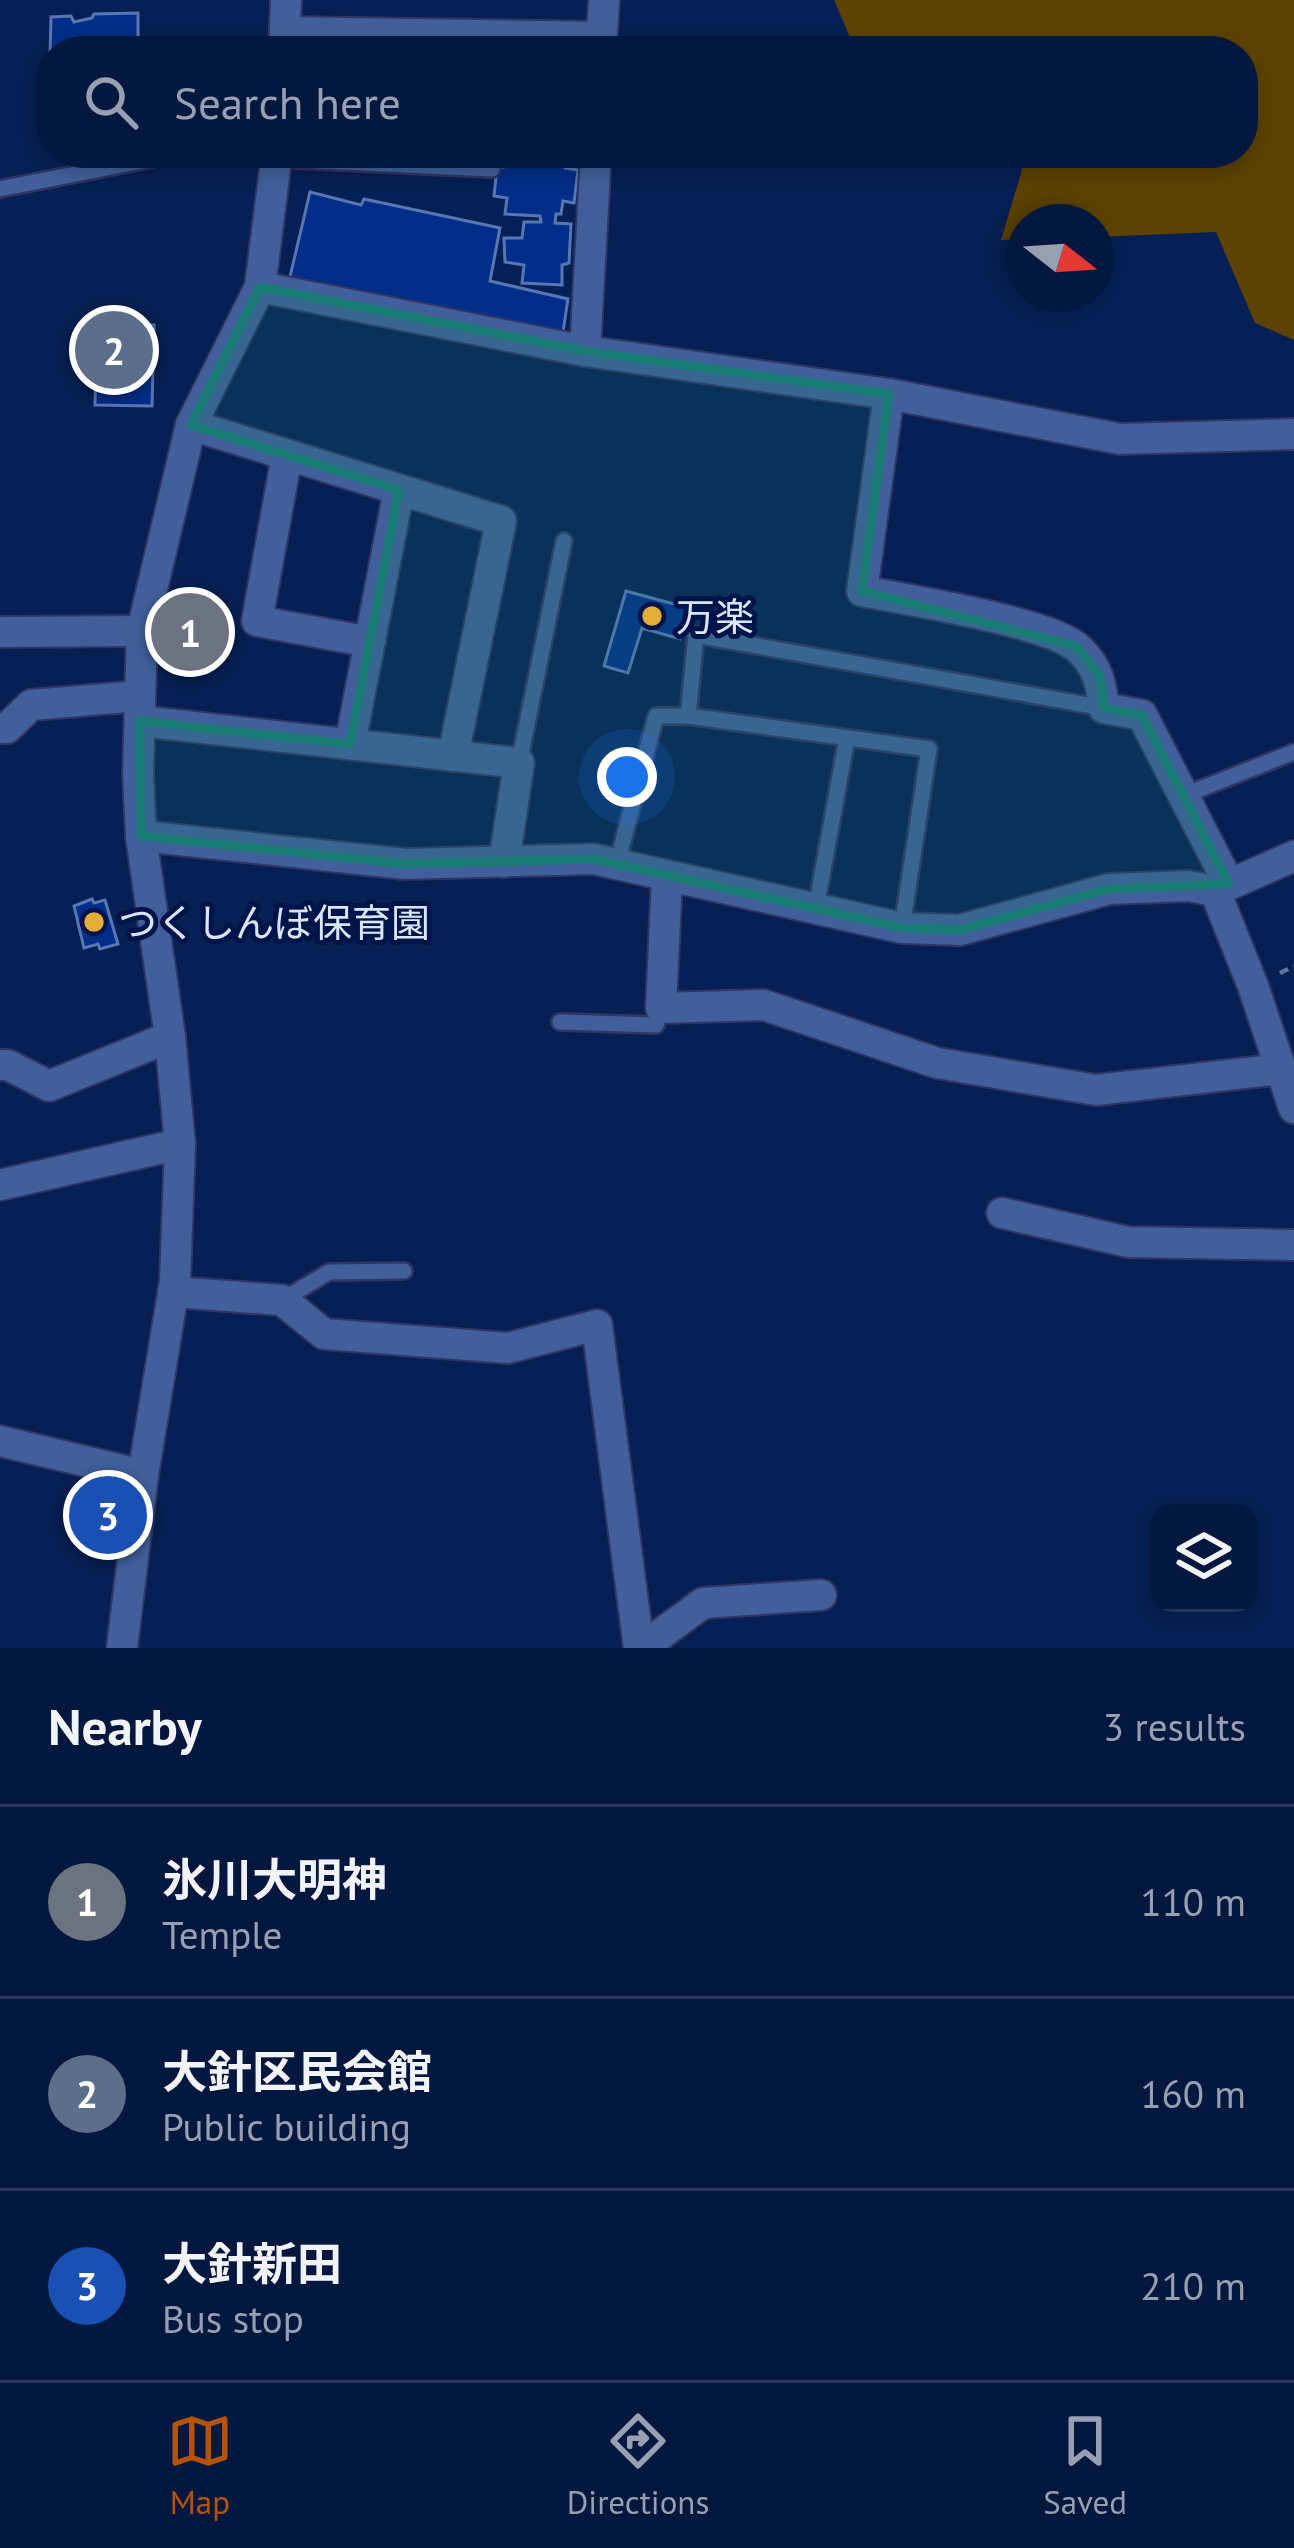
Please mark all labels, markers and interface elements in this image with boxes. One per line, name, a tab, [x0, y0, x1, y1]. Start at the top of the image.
search box	[36, 36, 1258, 168]
icon: search	[78, 69, 144, 135]
text: Search here	[174, 73, 401, 131]
north arrow	[1006, 204, 1114, 312]
pin: 2	[75, 305, 153, 395]
pin: 1	[151, 587, 229, 677]
place label: 万楽	[676, 591, 754, 642]
marker: 万楽	[639, 603, 665, 629]
your location	[597, 747, 657, 807]
place label: つくしんぼ保育園	[118, 897, 430, 948]
marker: つくしんぼ保育園	[81, 909, 107, 935]
pin: 3	[69, 1470, 147, 1560]
map controls	[1150, 1504, 1258, 1612]
button: layers	[1150, 1504, 1258, 1612]
text: Nearby	[48, 1693, 202, 1759]
text: 3 results	[1103, 1701, 1246, 1752]
text: 氷川大明神	[162, 1850, 387, 1908]
text: 1	[76, 1876, 98, 1927]
text: 110 m	[1140, 1876, 1246, 1927]
text: Temple	[162, 1909, 282, 1960]
text: 大針区民会館	[162, 2042, 432, 2100]
text: 2	[76, 2068, 98, 2119]
text: 160 m	[1140, 2068, 1246, 2119]
text: Public building	[162, 2101, 411, 2152]
text: 大針新田	[162, 2234, 342, 2292]
text: 3	[76, 2260, 98, 2311]
text: 210 m	[1140, 2260, 1246, 2311]
text: Bus stop	[162, 2293, 304, 2344]
tab: Map	[167, 2408, 233, 2523]
tab: Directions	[567, 2408, 709, 2523]
tab: Saved	[1043, 2408, 1127, 2523]

